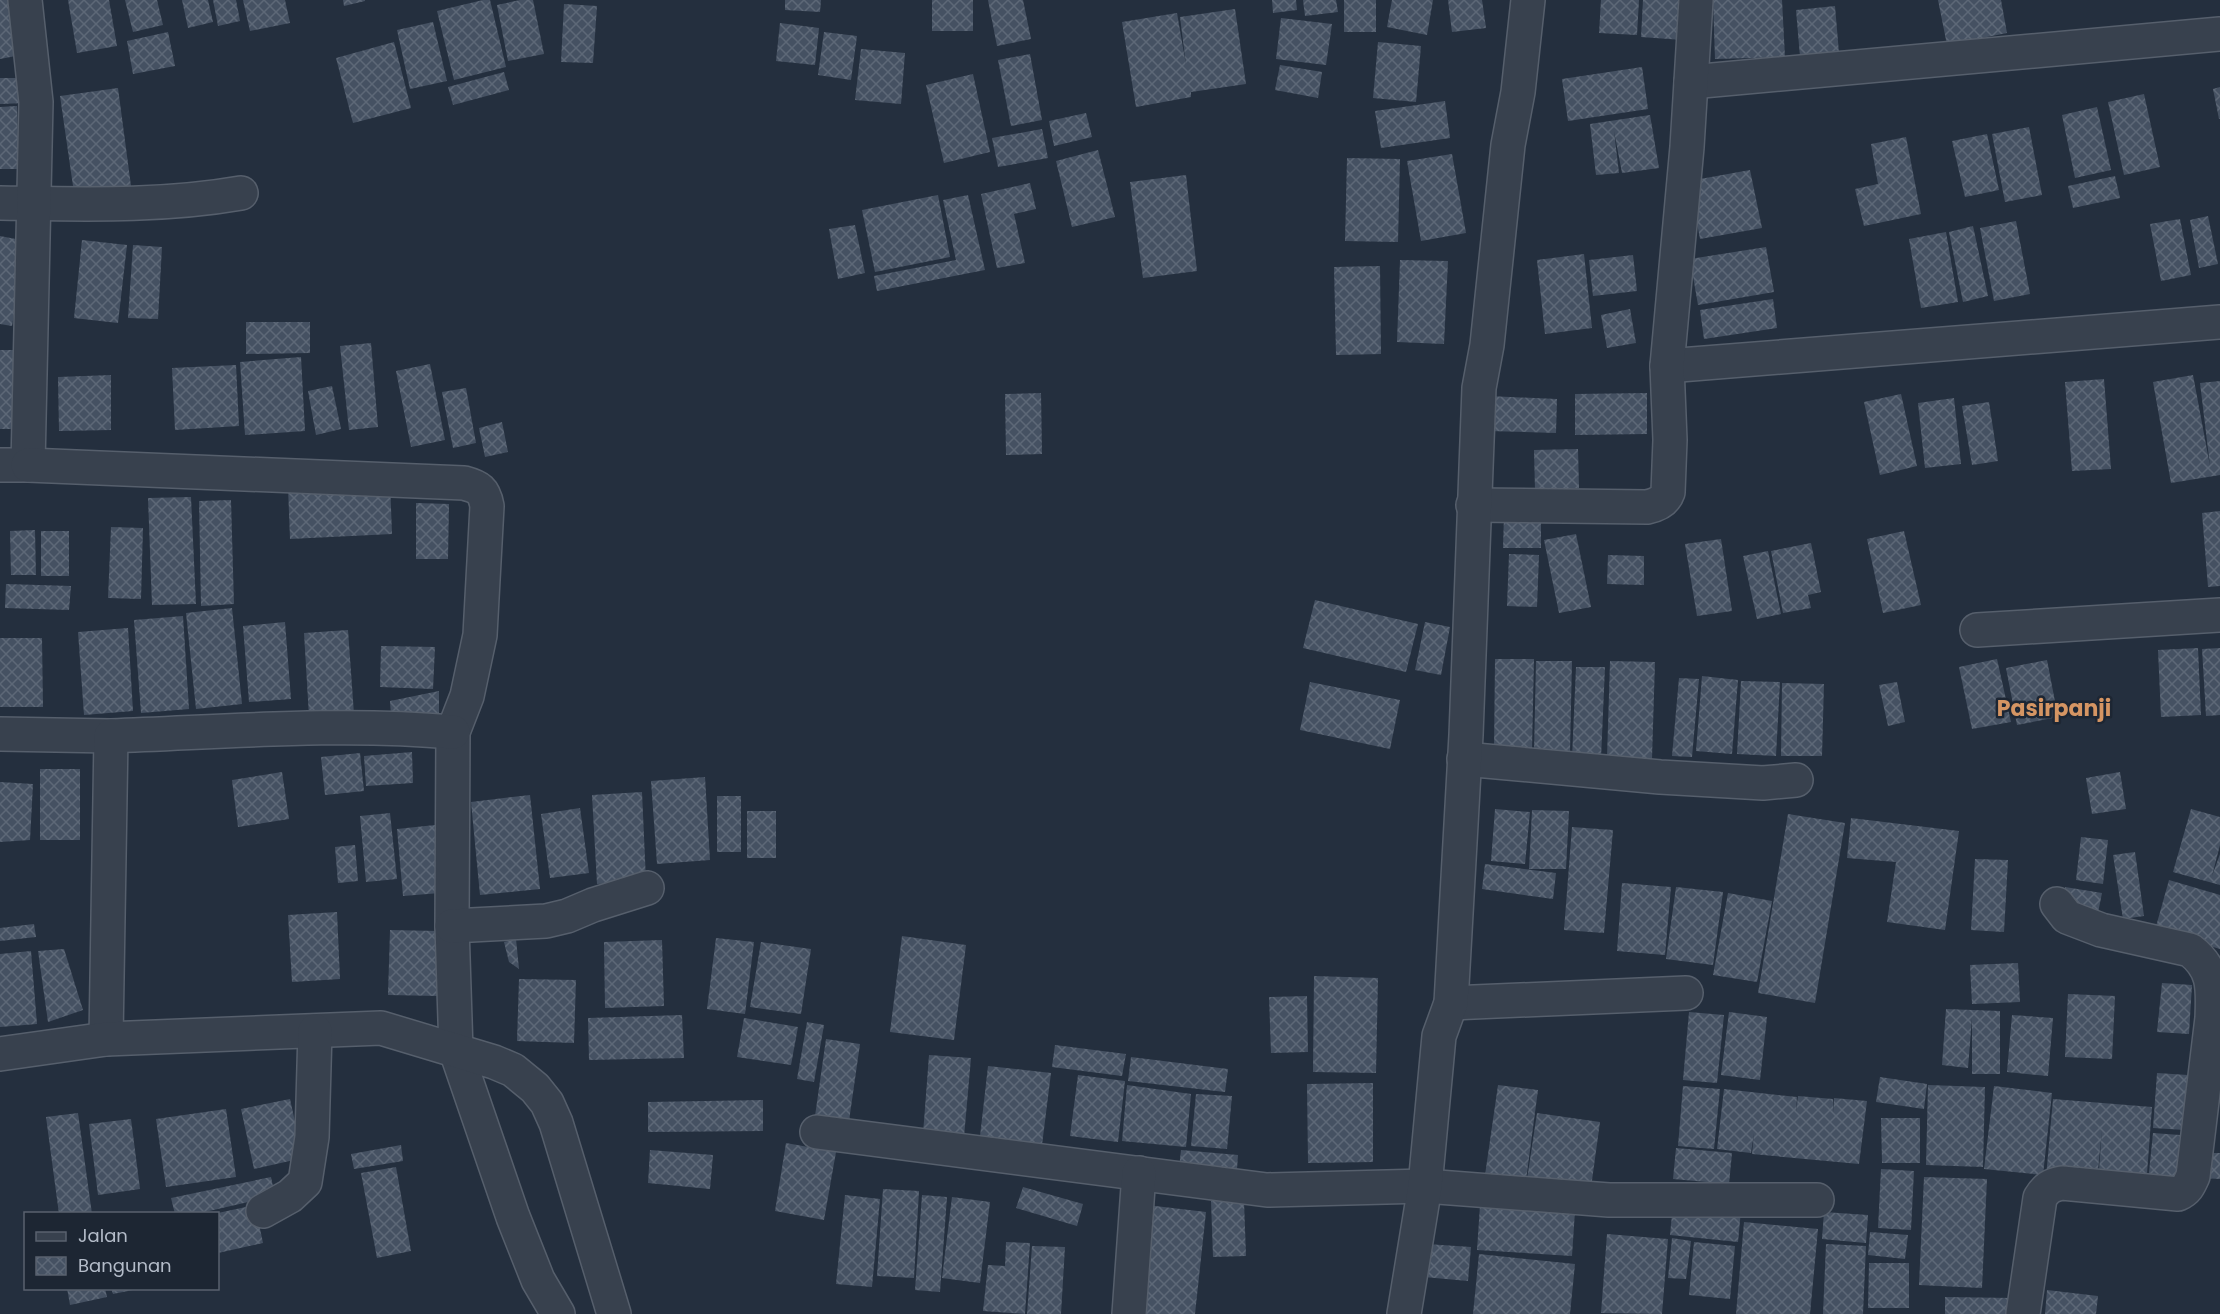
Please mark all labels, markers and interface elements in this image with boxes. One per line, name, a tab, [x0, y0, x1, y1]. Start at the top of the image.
district label: Pasirpanji	[1997, 693, 2111, 724]
legend	[24, 1212, 219, 1290]
text: Jalan	[78, 1223, 128, 1248]
text: Bangunan	[78, 1253, 172, 1278]

